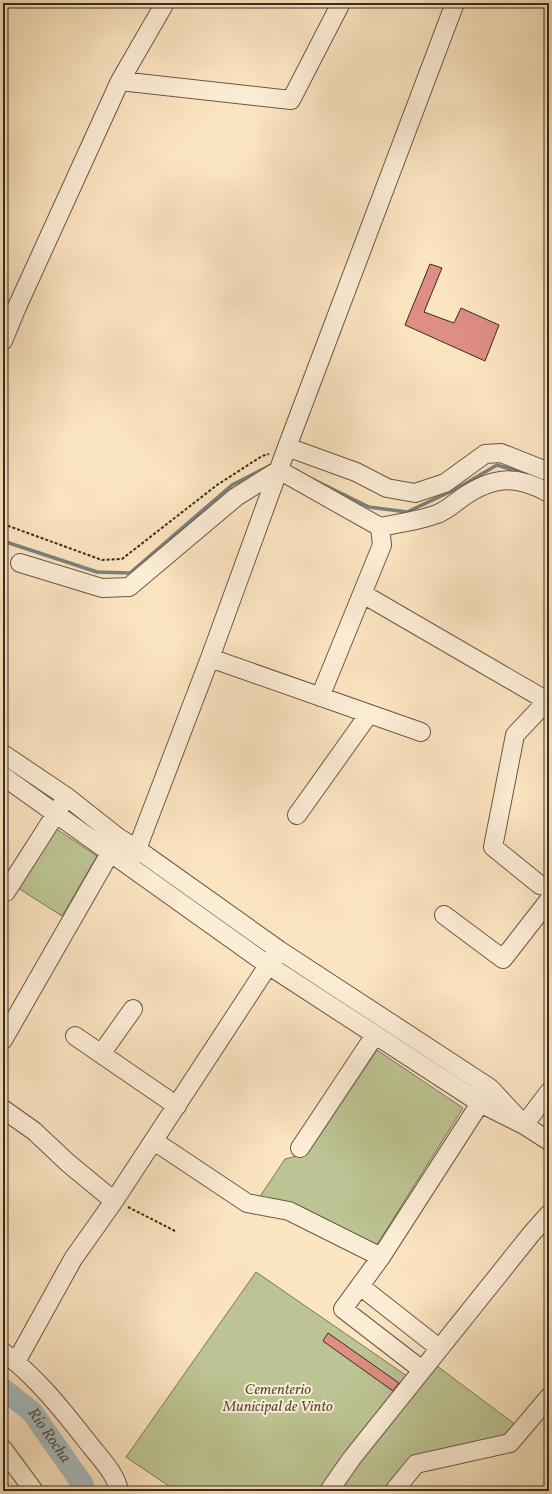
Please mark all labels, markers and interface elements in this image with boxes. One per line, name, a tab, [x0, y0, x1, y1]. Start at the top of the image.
park label: Cementerio Municipal de Vinto	[222, 1380, 333, 1418]
water label: Río Rocha	[22, 1404, 76, 1468]

